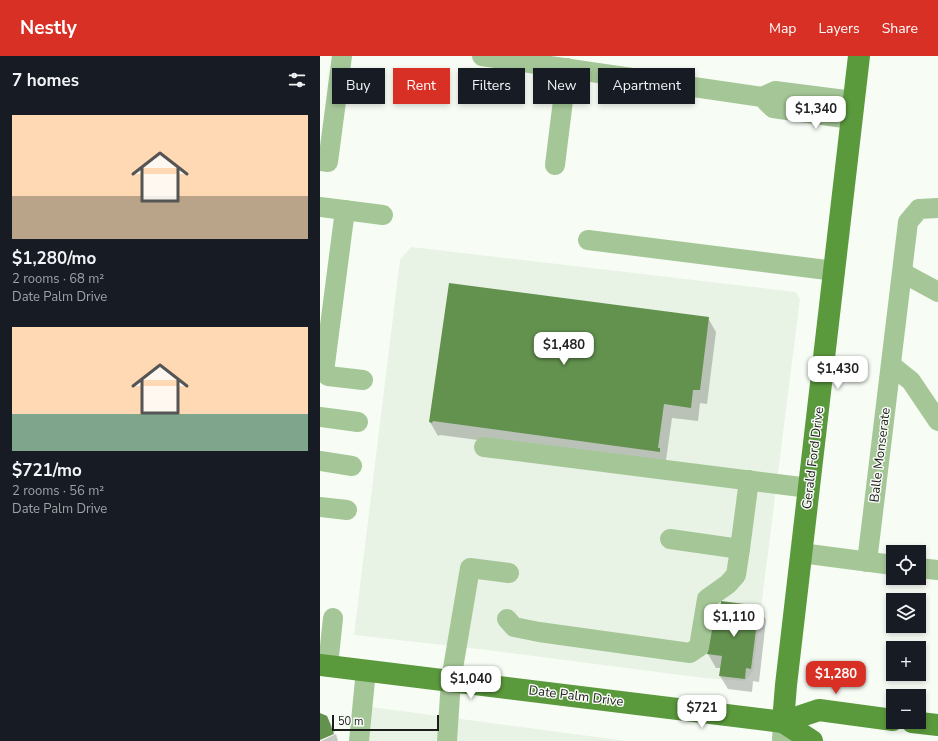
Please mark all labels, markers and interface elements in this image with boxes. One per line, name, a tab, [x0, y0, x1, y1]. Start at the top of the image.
text: Nestly	[20, 15, 77, 41]
text: Map	[769, 19, 796, 38]
text: Layers	[818, 19, 860, 38]
text: Share	[882, 19, 918, 38]
chip: Buy	[332, 68, 385, 104]
chip: Rent	[393, 68, 450, 104]
chip: Filters	[458, 68, 525, 104]
chip: New	[533, 68, 590, 104]
chip: Apartment	[598, 68, 695, 104]
text: 7 homes	[12, 69, 79, 92]
icon: filters	[286, 69, 308, 91]
pin: $1,340	[783, 96, 849, 130]
text: $1,340	[795, 100, 837, 118]
icon: home	[124, 141, 196, 213]
text: $1,280/mo	[12, 247, 96, 270]
text: 2 rooms · 68 m²	[12, 270, 104, 288]
text: Date Palm Drive	[12, 288, 107, 306]
pin: $1,480	[531, 332, 597, 366]
text: $1,480	[543, 336, 585, 354]
icon: home	[124, 353, 196, 425]
pin: $1,430	[805, 356, 871, 390]
text: $1,430	[817, 360, 859, 378]
street label: Gerald Ford Drive	[798, 406, 828, 510]
street label: Balle Monserate	[865, 407, 895, 503]
text: $721/mo	[12, 459, 82, 482]
text: 2 rooms · 56 m²	[12, 482, 104, 500]
text: Date Palm Drive	[12, 500, 107, 518]
map controls	[886, 545, 926, 729]
button: locate	[886, 545, 926, 585]
button: layers	[886, 593, 926, 633]
pin: $1,110	[701, 604, 767, 638]
text: $1,110	[713, 608, 755, 626]
button: +	[886, 641, 926, 681]
pin: $1,280	[803, 661, 869, 695]
text: $1,280	[815, 665, 857, 683]
pin: $1,040	[438, 666, 504, 700]
text: $1,040	[450, 670, 492, 688]
street label: Date Palm Drive	[528, 681, 624, 711]
button: −	[886, 689, 926, 729]
pin: $721	[678, 695, 726, 729]
text: $721	[686, 699, 718, 717]
scale bar	[332, 713, 439, 732]
text: 50 m	[338, 714, 363, 729]

